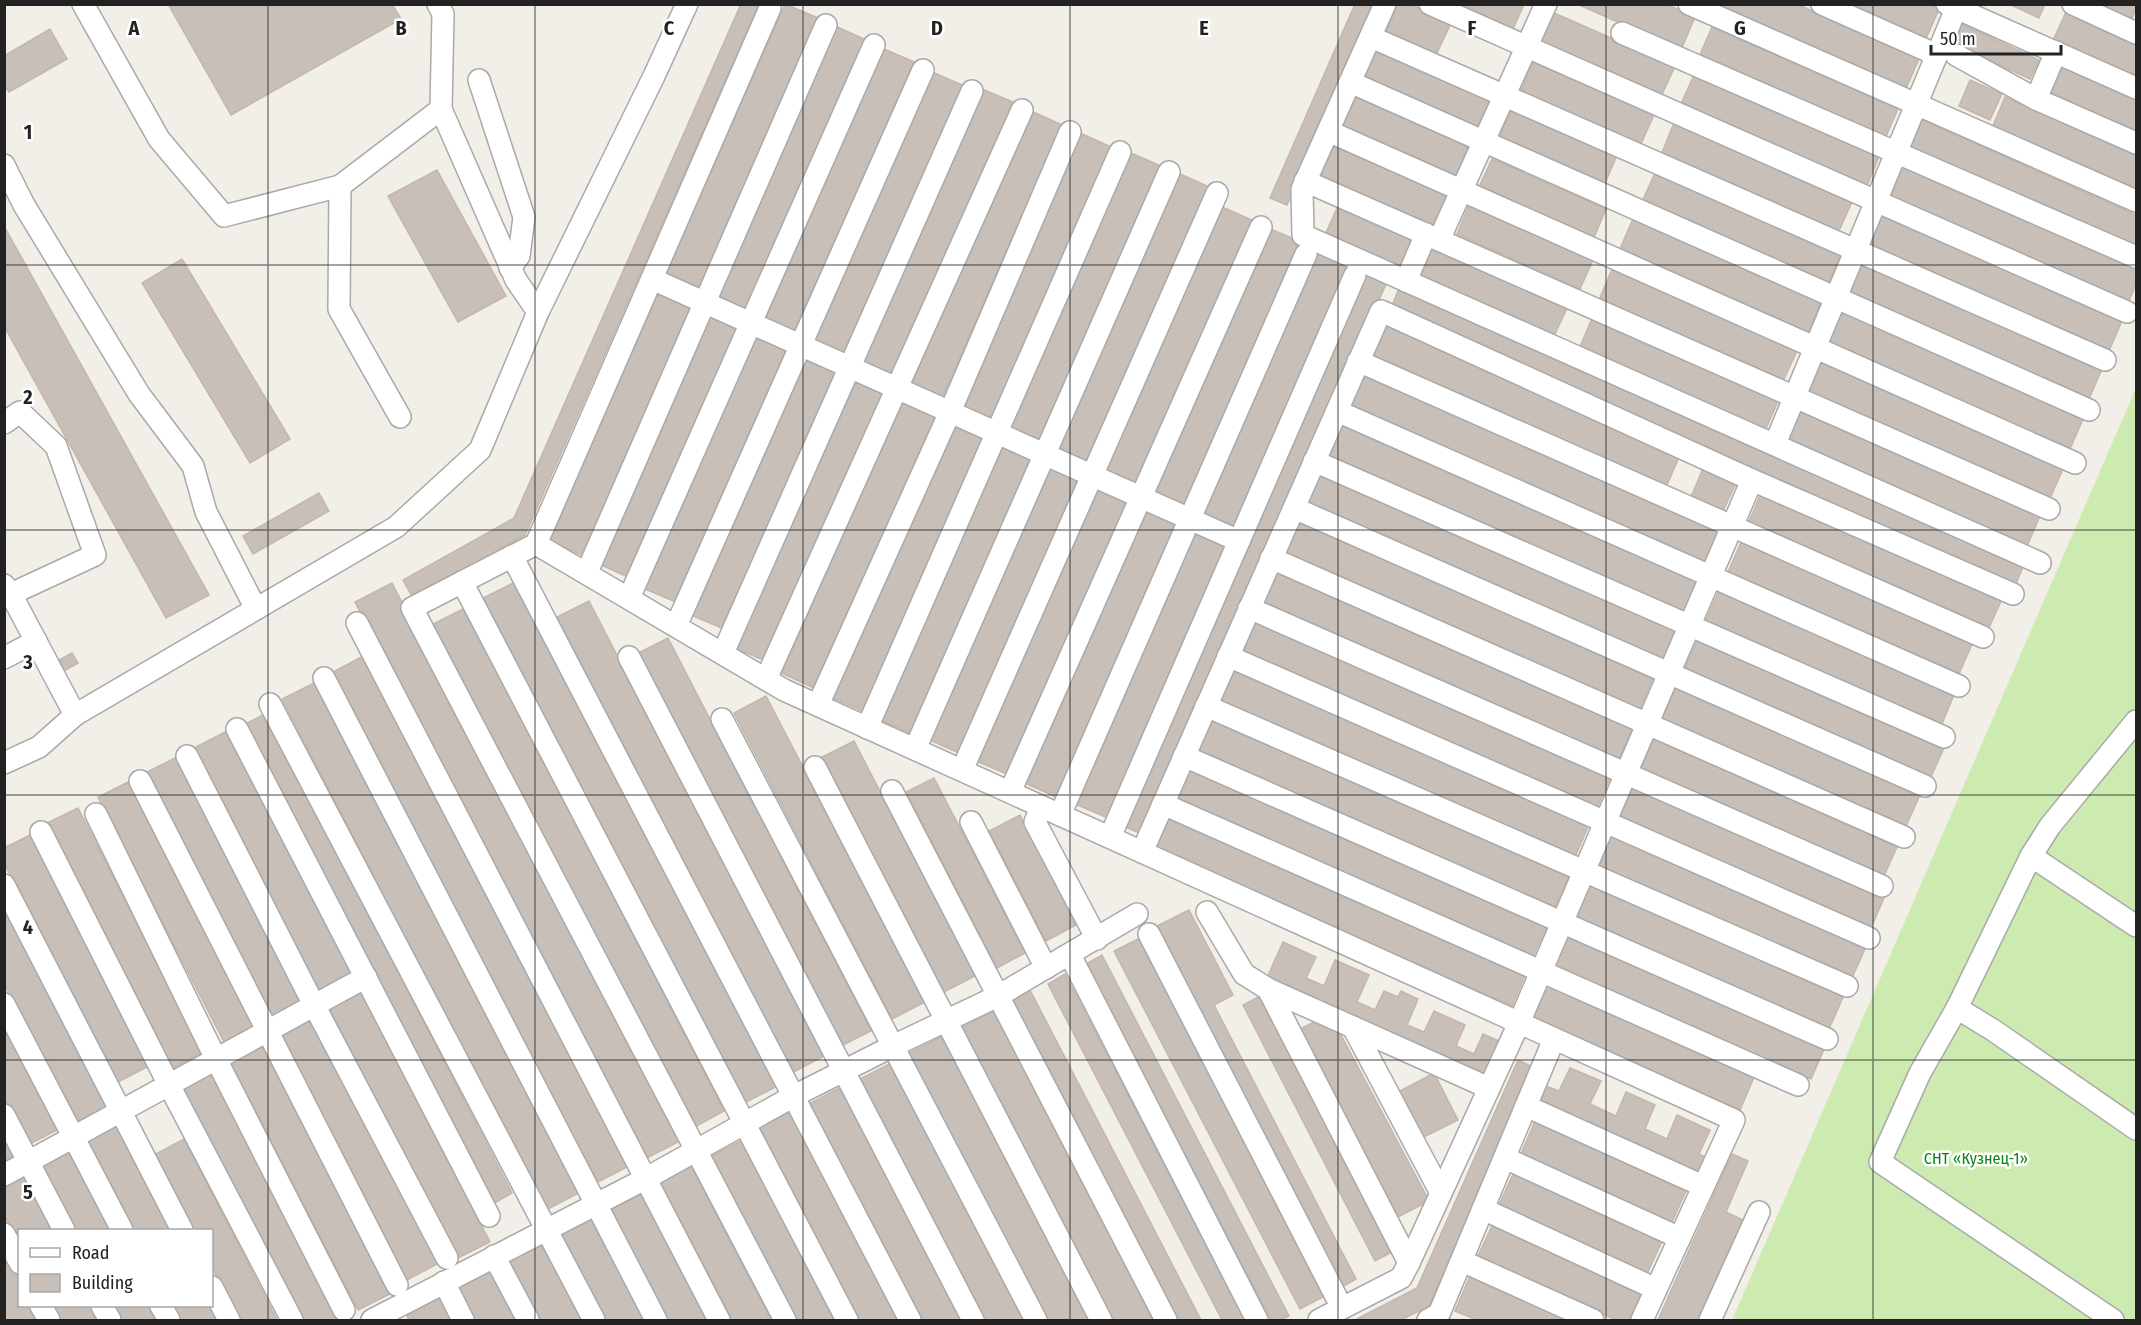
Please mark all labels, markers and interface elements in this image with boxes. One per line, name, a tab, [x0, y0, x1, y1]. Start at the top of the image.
text: A	[128, 16, 141, 40]
text: B	[395, 16, 407, 40]
text: C	[664, 16, 675, 40]
text: D	[931, 16, 943, 40]
text: E	[1199, 16, 1209, 40]
text: F	[1468, 16, 1477, 40]
text: G	[1734, 16, 1746, 40]
scale bar	[1931, 18, 2062, 56]
text: 50 m	[1940, 28, 1976, 50]
text: 1	[24, 120, 32, 144]
text: 2	[22, 385, 33, 409]
text: 3	[22, 650, 33, 674]
text: 4	[23, 915, 33, 939]
park label: СНТ «Кузнец-1»	[1924, 1149, 2028, 1168]
text: 5	[23, 1180, 33, 1204]
legend	[18, 1229, 213, 1307]
text: Road	[72, 1242, 109, 1264]
text: Building	[72, 1272, 133, 1294]

